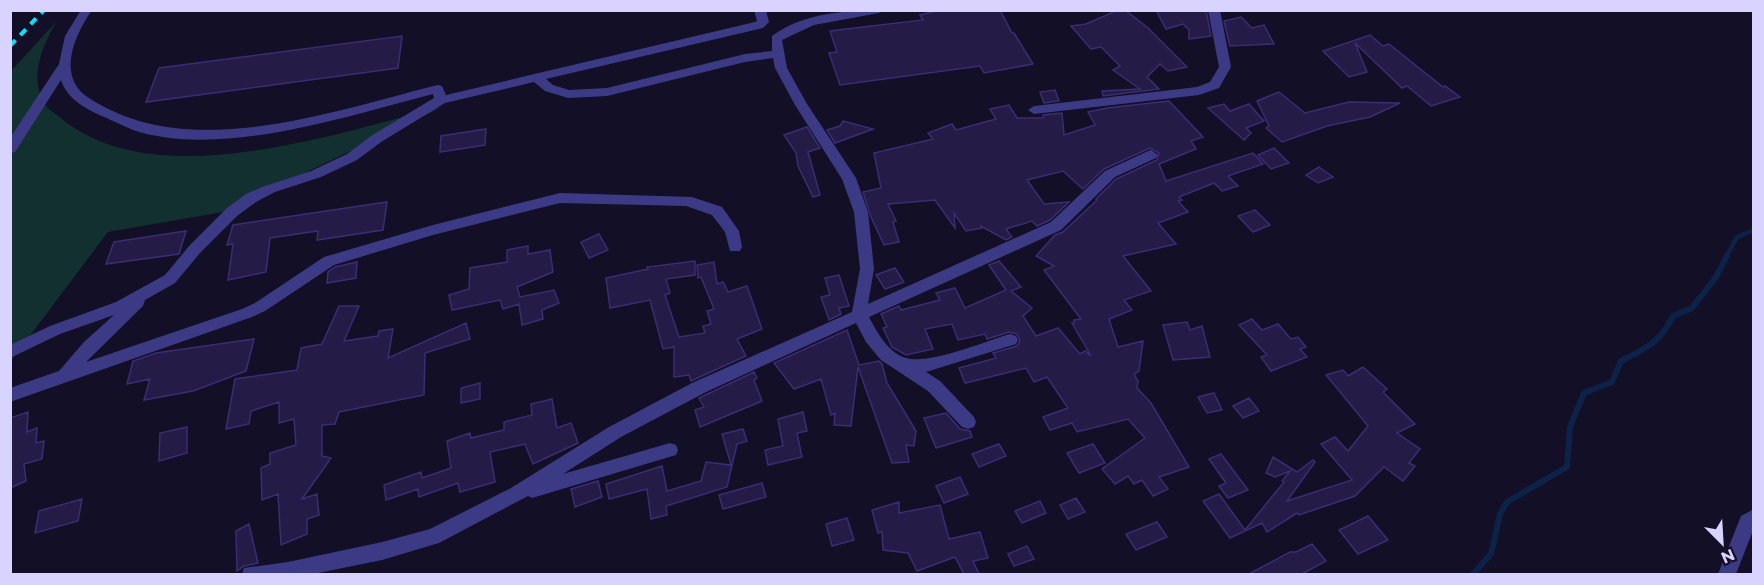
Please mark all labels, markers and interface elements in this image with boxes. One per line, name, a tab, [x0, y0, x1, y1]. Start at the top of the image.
north arrow	[1692, 513, 1752, 573]
text: N	[1718, 545, 1738, 568]

